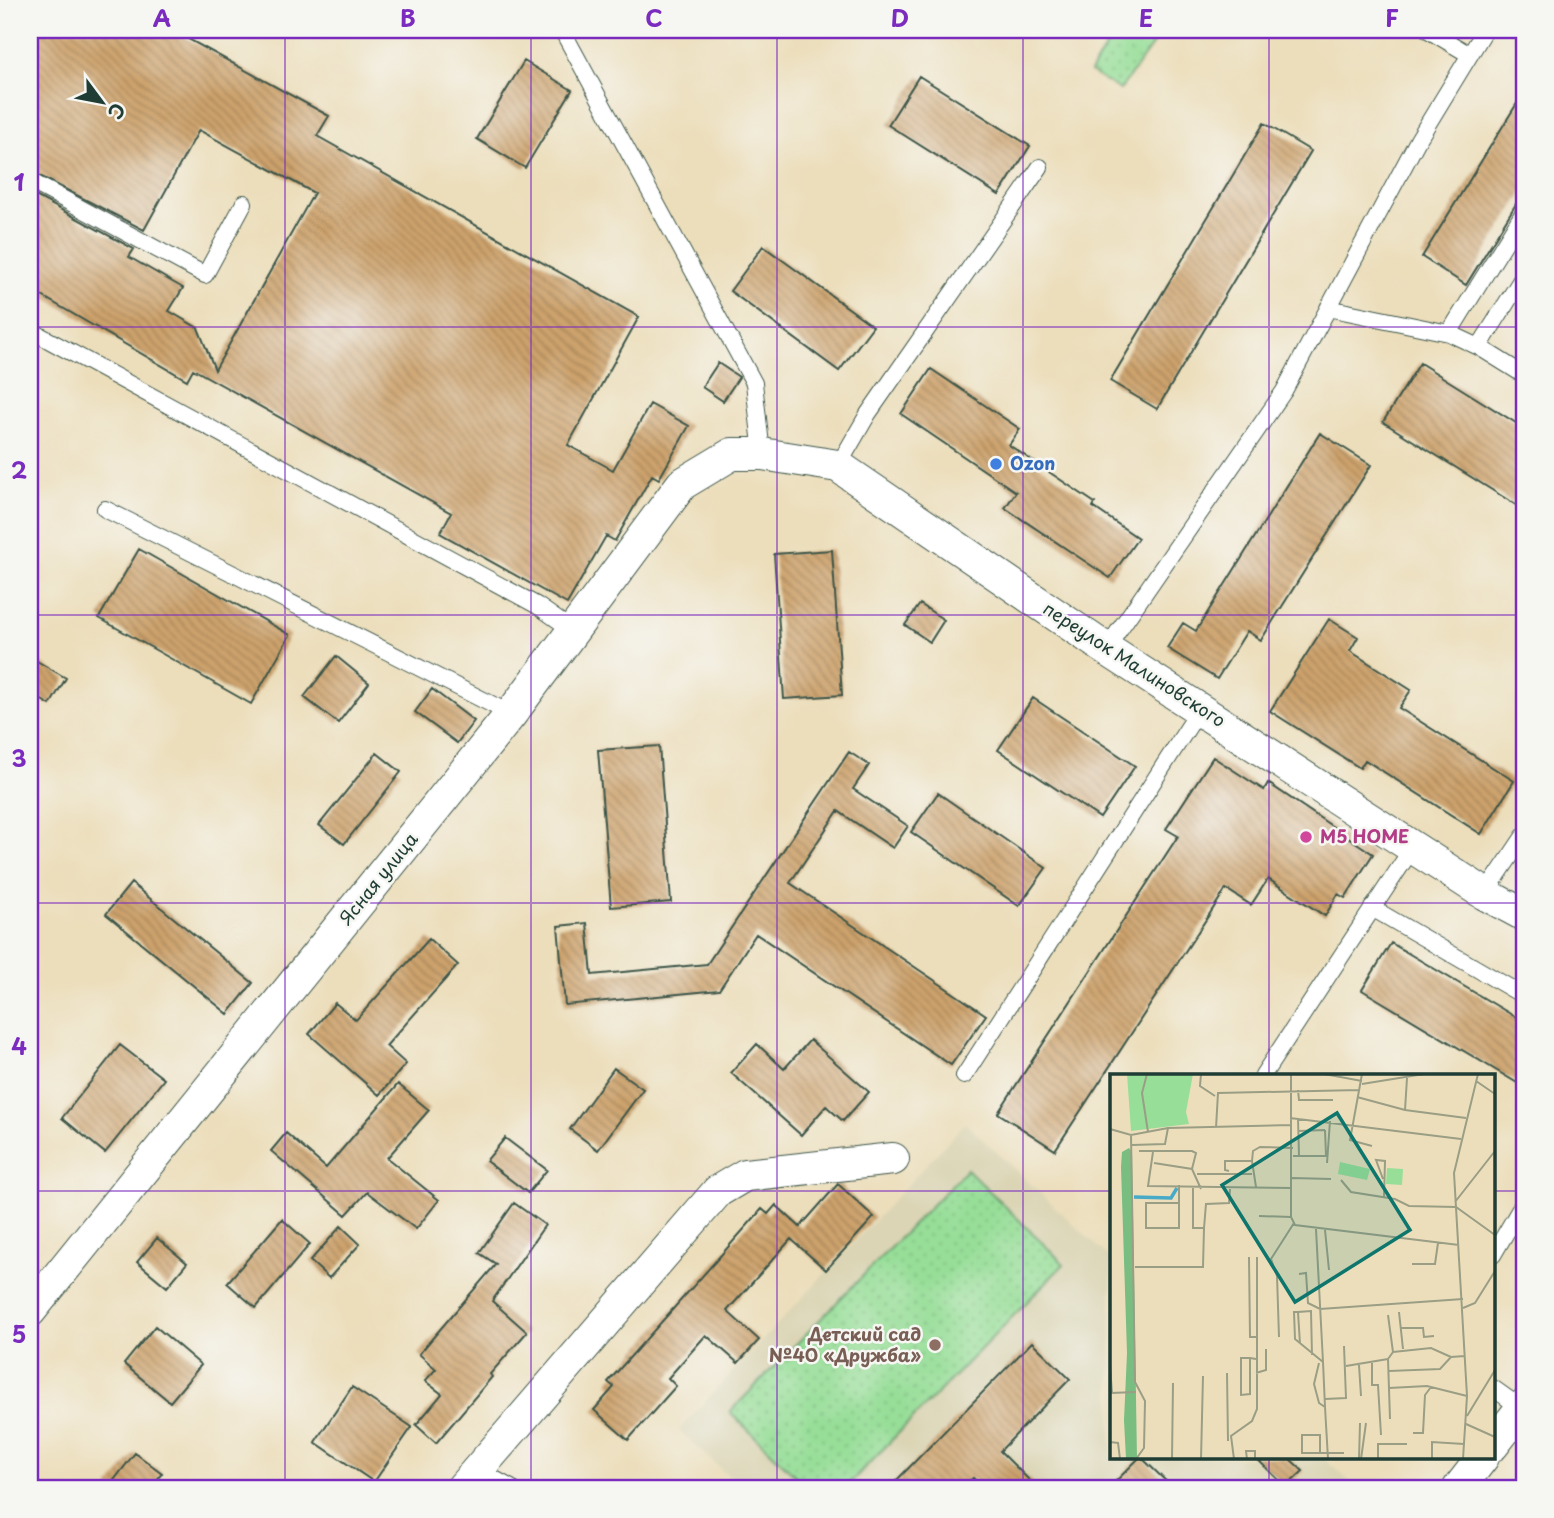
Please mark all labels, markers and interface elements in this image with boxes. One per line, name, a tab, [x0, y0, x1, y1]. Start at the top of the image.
text: A	[153, 0, 171, 35]
text: B	[400, 0, 416, 35]
text: C	[645, 0, 663, 35]
text: D	[891, 0, 909, 35]
text: E	[1139, 0, 1153, 35]
text: F	[1385, 0, 1399, 35]
north arrow	[66, 66, 136, 136]
text: С	[102, 98, 133, 125]
text: 1	[14, 164, 25, 199]
place label: Ozon	[1010, 449, 1055, 476]
text: 2	[11, 452, 27, 487]
marker: Ozon	[988, 456, 1004, 472]
street label: переулок Малиновского	[1038, 594, 1231, 733]
text: 3	[11, 740, 27, 775]
place label: M5 HOME	[1320, 822, 1409, 849]
street label: Ясная улица	[332, 825, 424, 930]
marker: M5 HOME	[1298, 829, 1314, 845]
text: 4	[11, 1028, 27, 1063]
inset map	[1110, 1074, 1494, 1458]
text: 5	[12, 1316, 26, 1351]
place label: Детский сад №40 «Дружба»	[769, 1320, 921, 1368]
marker: Детский сад №40 «Дружба»	[927, 1337, 943, 1353]

